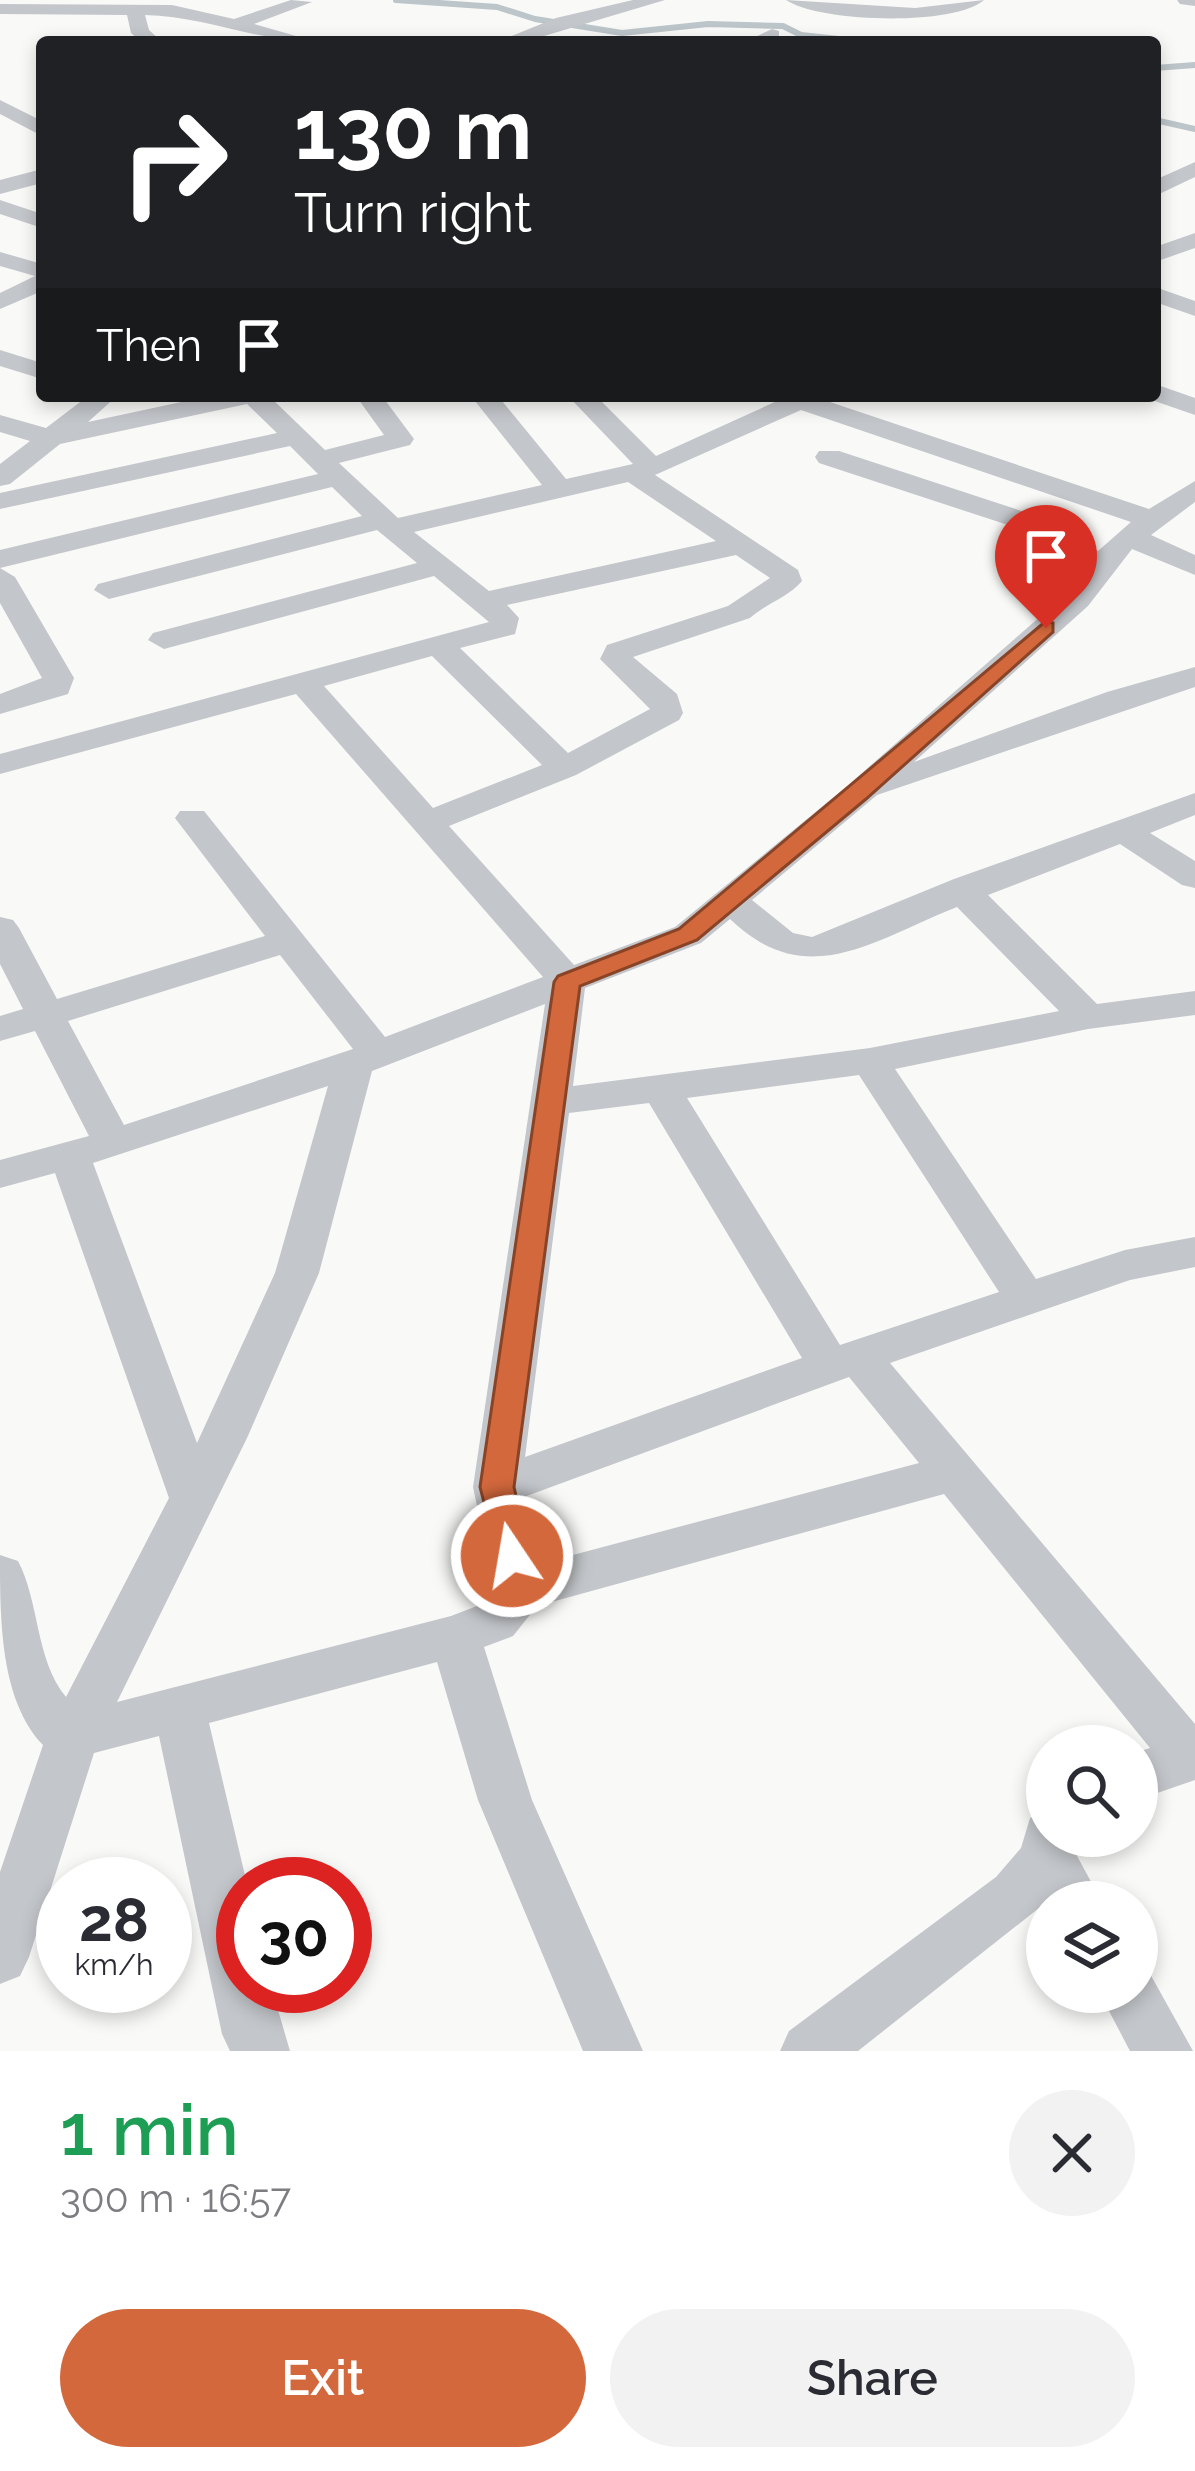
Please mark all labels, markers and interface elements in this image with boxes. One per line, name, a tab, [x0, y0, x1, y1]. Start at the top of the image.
text: 130 m	[294, 80, 532, 179]
icon: right	[96, 84, 252, 240]
text: Turn right	[294, 181, 532, 245]
icon: arrive	[226, 312, 292, 378]
text: Then	[96, 319, 202, 372]
pin	[995, 505, 1097, 628]
icon: arrive	[1013, 523, 1079, 589]
position arrow	[449, 1493, 575, 1619]
map controls	[1026, 1725, 1158, 2013]
button: search	[1026, 1725, 1158, 1857]
speed limit sign: 30	[216, 1857, 372, 2013]
button: layers	[1026, 1881, 1158, 2013]
text: 28	[79, 1885, 149, 1955]
text: km/h	[74, 1947, 154, 1982]
text: 1 min	[60, 2087, 239, 2172]
button: close	[1009, 2090, 1135, 2216]
text: 300 m · 16:57	[60, 2175, 291, 2221]
button: Exit	[60, 2309, 586, 2447]
button: Share	[610, 2309, 1135, 2447]

